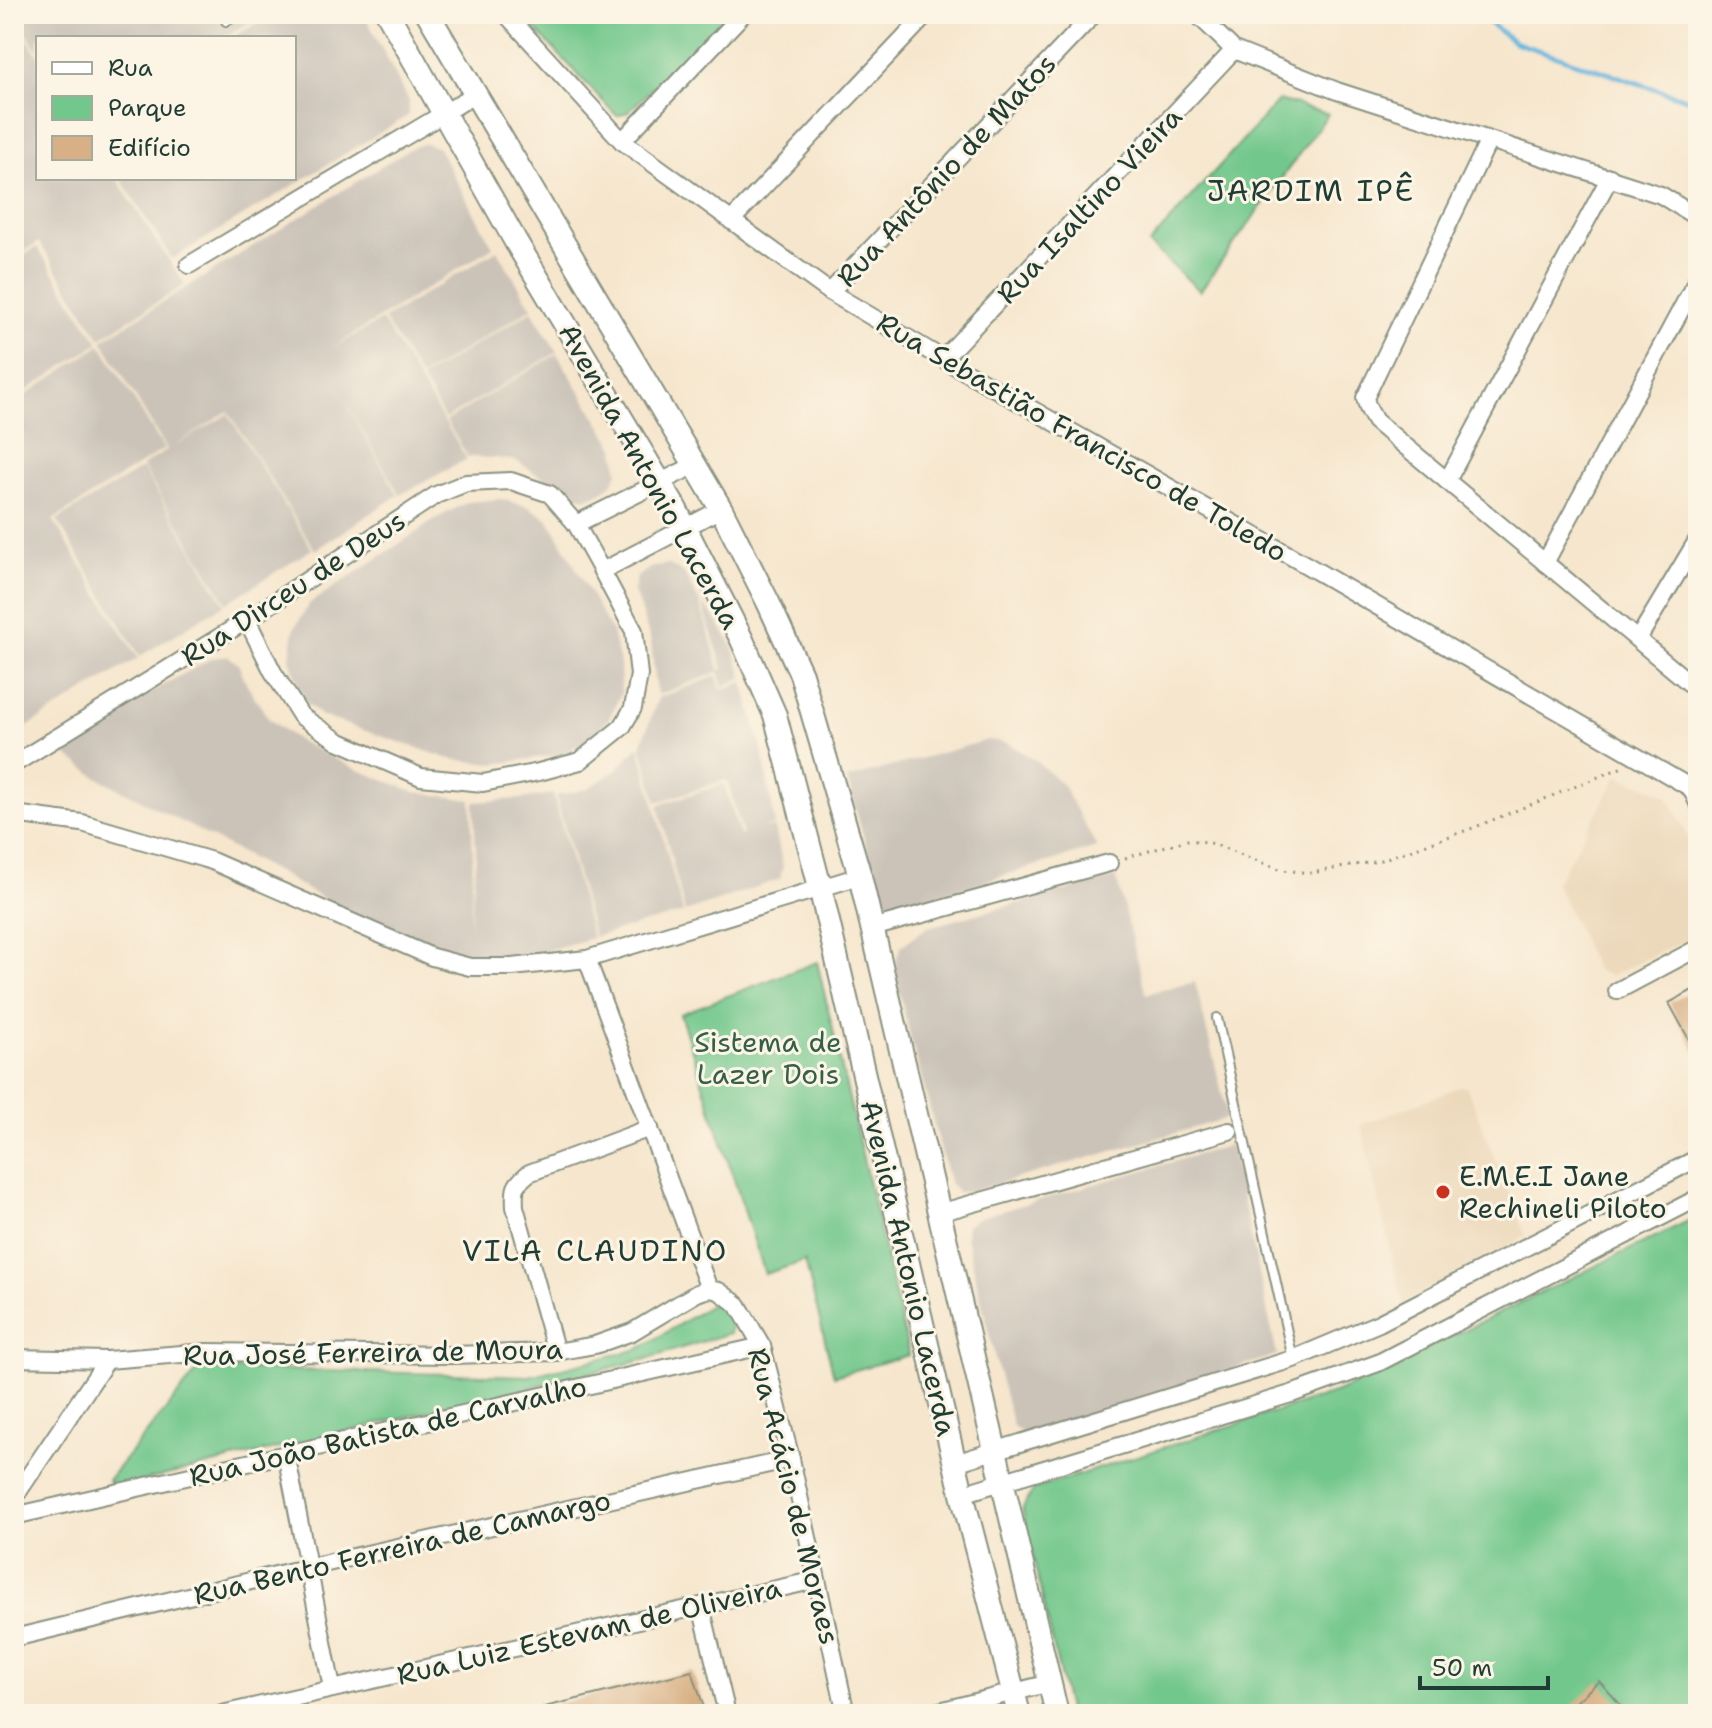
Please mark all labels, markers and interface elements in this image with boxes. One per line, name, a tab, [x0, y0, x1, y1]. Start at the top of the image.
legend	[36, 36, 296, 180]
street label: Rua Antônio de Matos	[828, 45, 1064, 295]
text: Rua	[108, 52, 153, 84]
text: Parque	[108, 92, 187, 124]
street label: Rua Isaltino Vieira	[988, 98, 1190, 312]
text: Edifício	[108, 132, 191, 164]
district label: JARDIM IPÊ	[1207, 170, 1415, 211]
street label: Rua Sebastião Francisco de Toledo	[870, 303, 1294, 571]
street label: Avenida Antonio Lacerda	[550, 316, 750, 636]
street label: Rua Dirceu de Deus	[173, 501, 413, 675]
park label: Sistema de Lazer Dois	[694, 1023, 842, 1093]
street label: Avenida Antonio Lacerda	[852, 1096, 966, 1440]
place label: E.M.E.I Jane Rechineli Piloto	[1459, 1157, 1667, 1227]
marker: E.M.E.I Jane Rechineli Piloto	[1434, 1183, 1452, 1201]
district label: VILA CLAUDINO	[462, 1230, 728, 1271]
street label: Rua José Ferreira de Moura	[183, 1330, 563, 1374]
street label: Rua Acácio de Moraes	[739, 1344, 849, 1648]
street label: Rua João Batista de Carvalho	[186, 1367, 590, 1495]
street label: Rua Bento Ferreira de Camargo	[190, 1480, 614, 1614]
street label: Rua Luiz Estevam de Oliveira	[393, 1568, 785, 1694]
scale bar	[1420, 1640, 1548, 1690]
text: 50 m	[1432, 1652, 1492, 1684]

